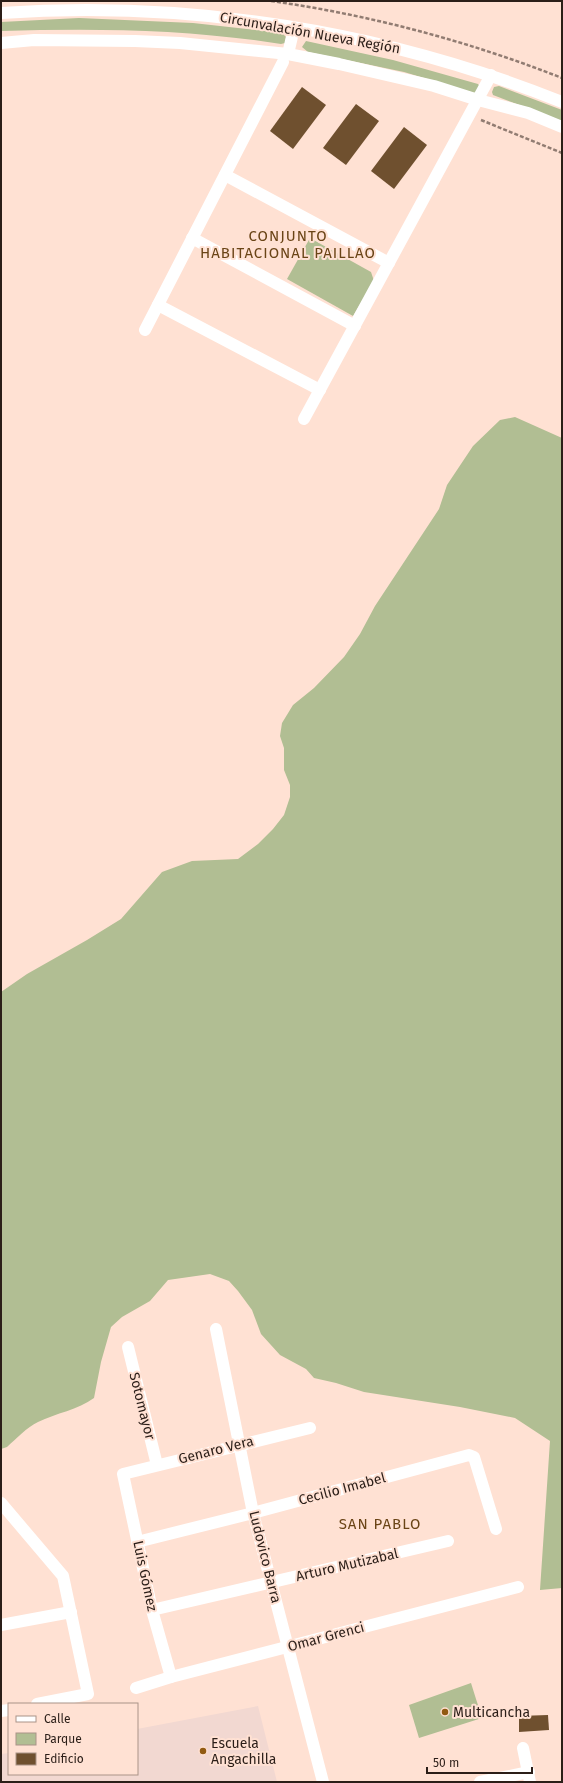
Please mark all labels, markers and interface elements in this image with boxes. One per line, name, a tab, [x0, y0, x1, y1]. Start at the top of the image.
street label: Circunvalación Nueva Región	[218, 9, 402, 57]
district label: CONJUNTO HABITACIONAL PAILLAO	[200, 227, 376, 262]
street label: Sotomayor	[125, 1371, 159, 1442]
street label: Genaro Vera	[177, 1432, 255, 1468]
street label: Cecilio Imabel	[297, 1469, 387, 1509]
street label: Ludovico Barra	[245, 1509, 285, 1605]
district label: SAN PABLO	[339, 1515, 421, 1533]
street label: Luis Gómez	[129, 1539, 161, 1613]
street label: Arturo Mutizabal	[294, 1545, 400, 1585]
street label: Omar Grenci	[286, 1619, 366, 1655]
legend	[8, 1703, 138, 1775]
place label: Multicancha	[453, 1704, 530, 1721]
marker: Multicancha	[440, 1707, 450, 1717]
text: Calle	[44, 1712, 71, 1726]
text: Parque	[44, 1732, 82, 1746]
place label: Escuela Angachilla	[211, 1735, 276, 1768]
marker: Escuela Angachilla	[198, 1746, 208, 1756]
scale bar	[427, 1749, 532, 1775]
text: Edificio	[44, 1752, 84, 1766]
text: 50 m	[433, 1756, 459, 1770]

